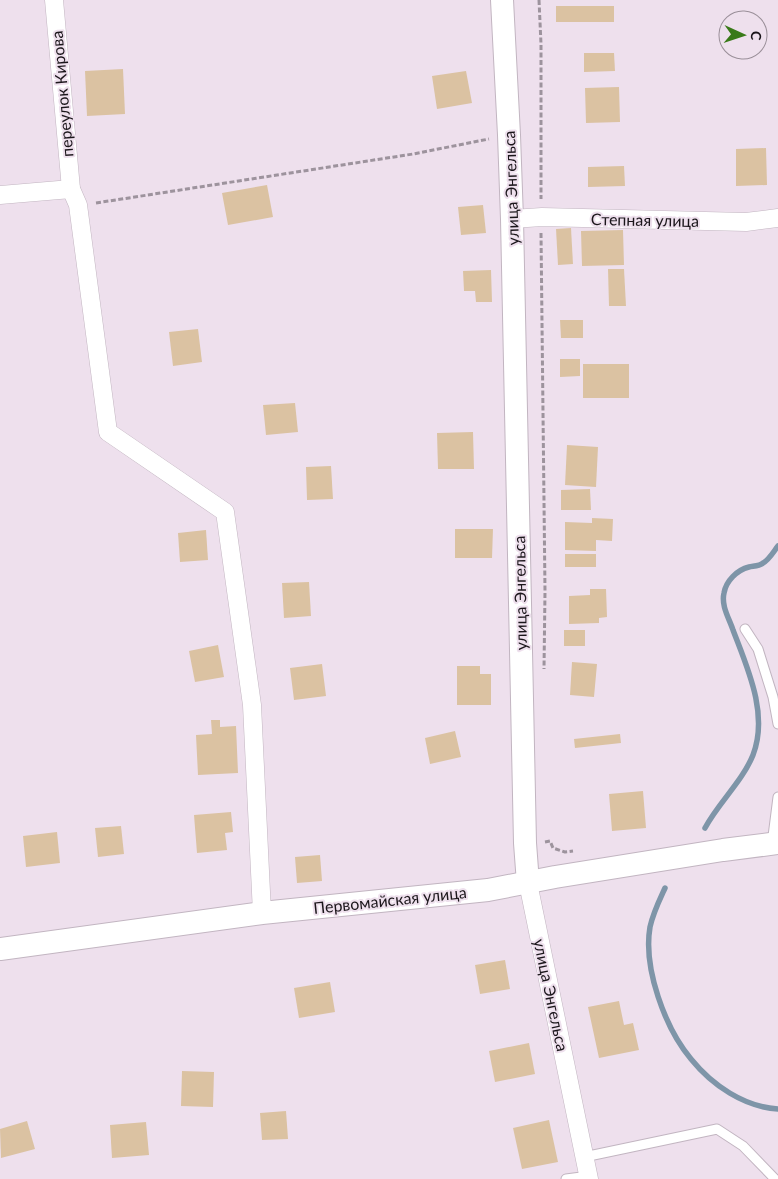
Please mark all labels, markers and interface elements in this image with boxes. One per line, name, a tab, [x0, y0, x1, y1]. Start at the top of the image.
north arrow	[718, 10, 768, 60]
street label: переулок Кирова	[47, 30, 76, 158]
text: С	[748, 31, 765, 42]
street label: улица Энгельса	[499, 130, 522, 246]
street label: Степная улица	[591, 209, 699, 230]
street label: улица Энгельса	[509, 535, 530, 651]
street label: Первомайская улица	[312, 882, 467, 917]
street label: улица Энгельса	[530, 937, 573, 1053]

